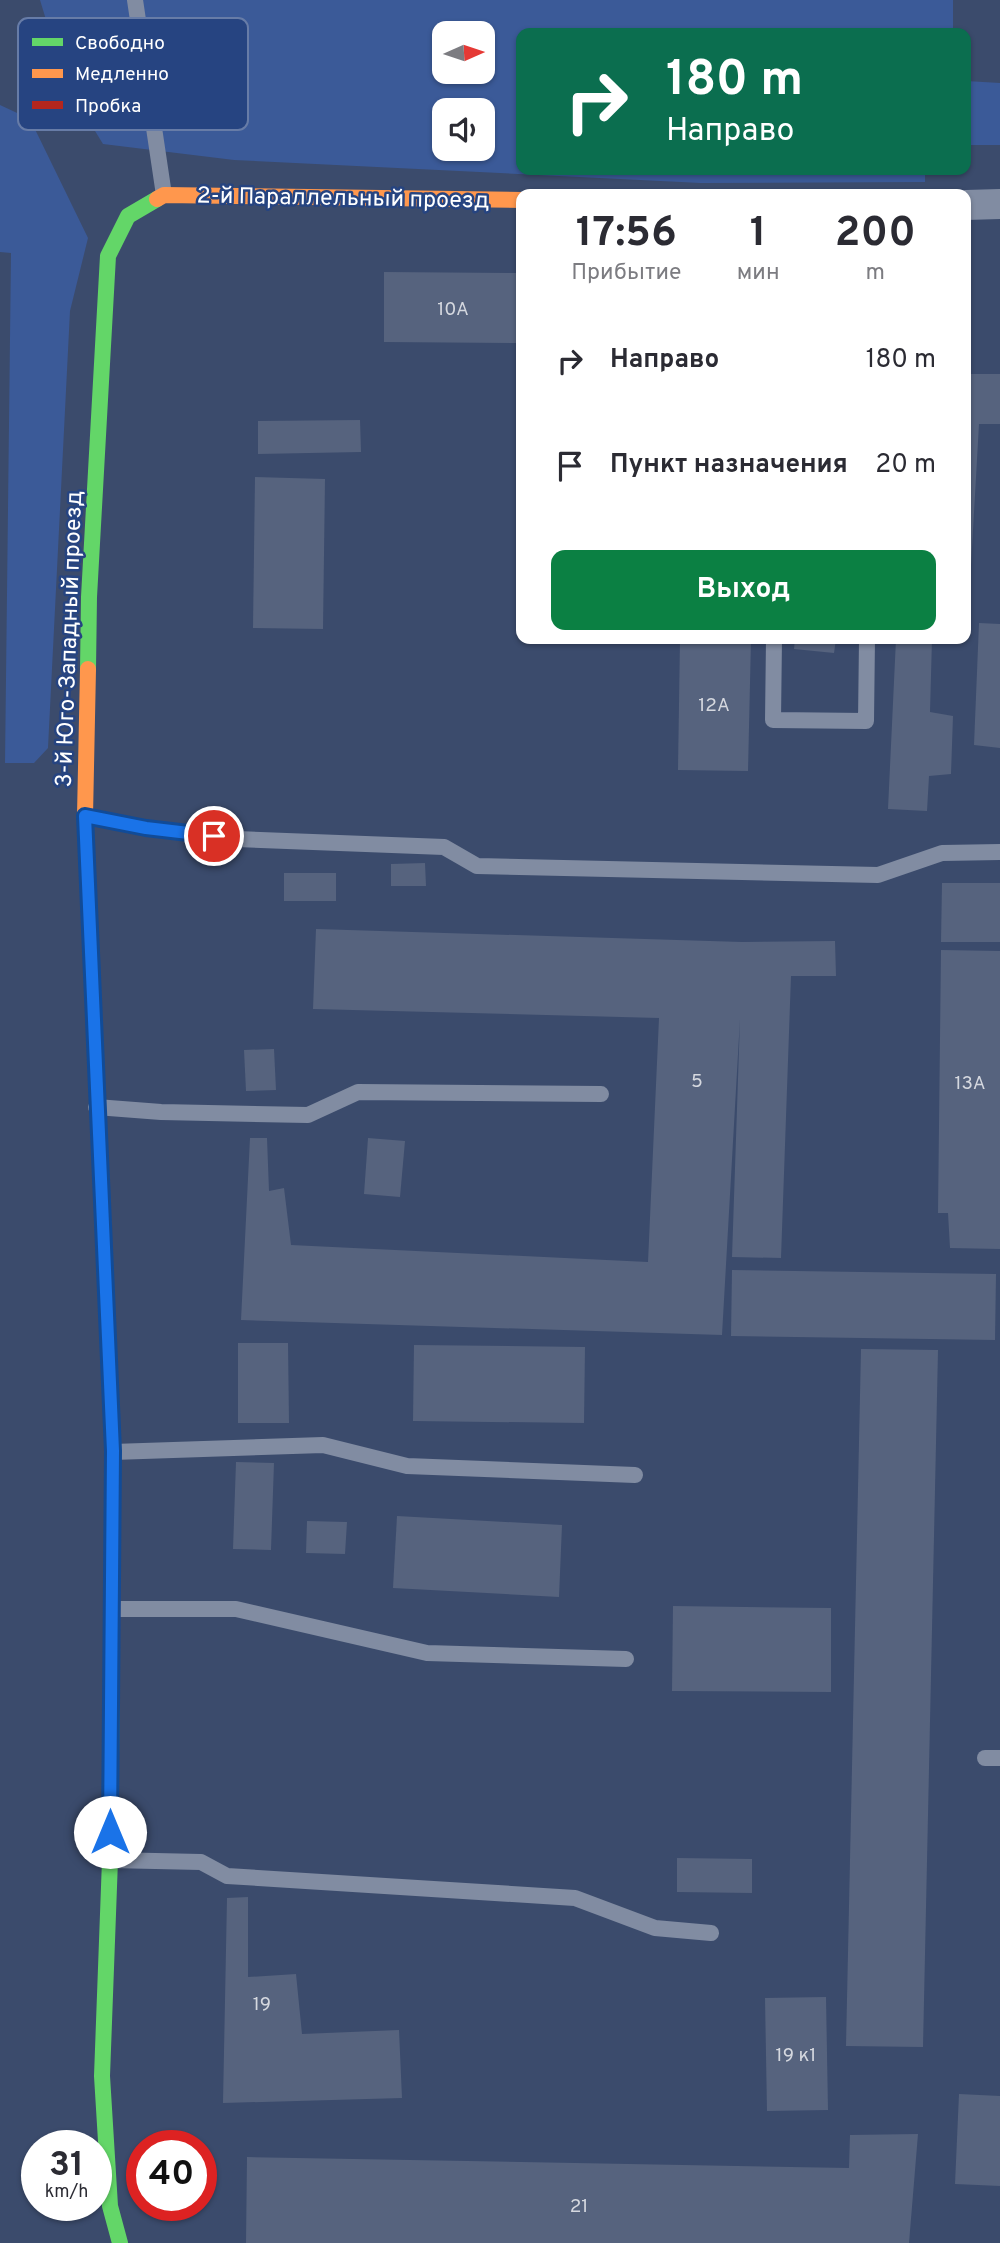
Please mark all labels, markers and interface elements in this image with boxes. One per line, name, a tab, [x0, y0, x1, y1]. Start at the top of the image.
legend	[18, 18, 248, 130]
north arrow	[432, 21, 495, 84]
map controls	[432, 21, 495, 161]
text: Свободно	[75, 32, 165, 56]
text: 180 m	[666, 51, 803, 113]
icon: right	[551, 56, 642, 147]
text: Медленно	[75, 63, 169, 87]
text: Пробка	[75, 95, 141, 119]
button: sound	[432, 98, 495, 161]
text: Направо	[666, 112, 794, 152]
street label: 2-й Параллельный проезд	[196, 182, 490, 217]
text: 17:56	[576, 208, 677, 261]
text: 1	[750, 208, 767, 261]
text: 200	[835, 208, 916, 261]
text: Прибытие	[571, 259, 681, 288]
text: мин	[737, 259, 780, 288]
text: m	[866, 259, 885, 288]
house number: 10А	[437, 298, 469, 322]
icon: right	[551, 342, 589, 380]
text: Направо	[610, 344, 719, 377]
text: 180 m	[866, 344, 936, 377]
icon: arrive	[551, 447, 589, 485]
text: Пункт назначения	[610, 449, 848, 482]
text: 20 m	[875, 449, 936, 482]
street label: 3-й Юго-Западный проезд	[51, 490, 90, 788]
button: Выход	[551, 550, 936, 630]
house number: 12А	[698, 694, 730, 718]
pin	[184, 806, 244, 866]
icon: arrive	[195, 817, 233, 855]
house number: 5	[691, 1070, 703, 1094]
house number: 13А	[954, 1072, 986, 1096]
position arrow	[73, 1795, 147, 1869]
house number: 19	[253, 1993, 271, 2017]
house number: 19 к1	[776, 2044, 816, 2068]
speed limit sign: 40	[126, 2130, 217, 2221]
text: 31	[49, 2144, 84, 2188]
text: km/h	[45, 2181, 88, 2204]
house number: 21	[570, 2195, 588, 2219]

